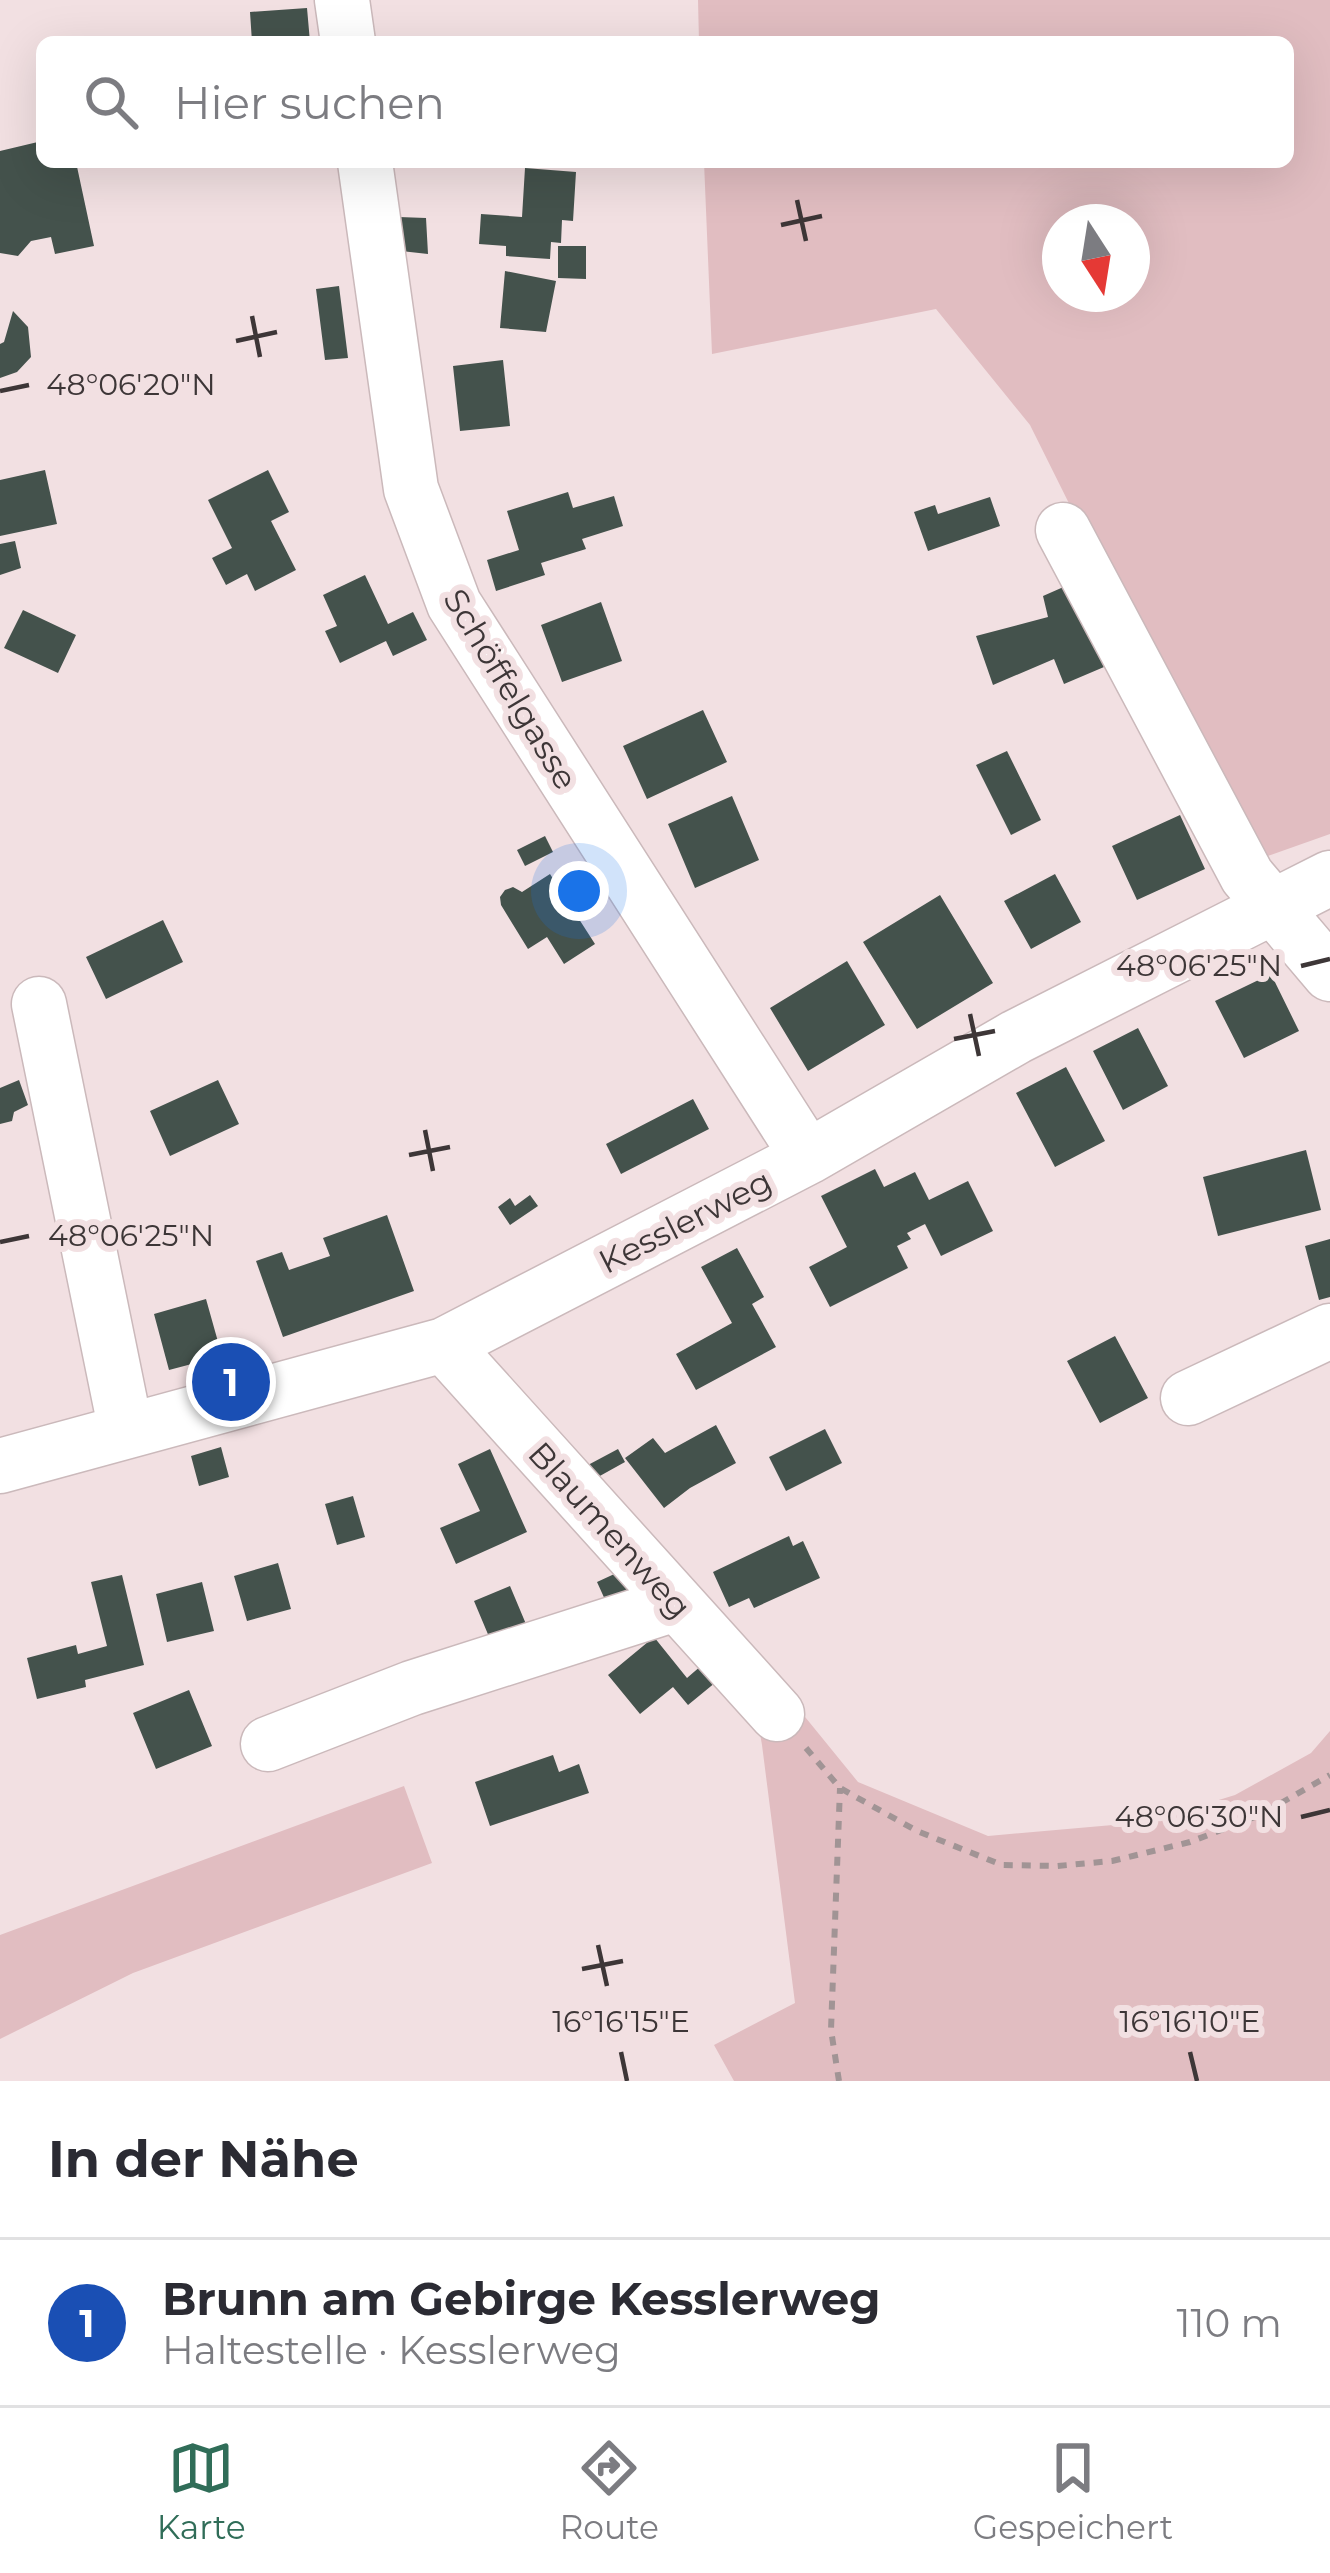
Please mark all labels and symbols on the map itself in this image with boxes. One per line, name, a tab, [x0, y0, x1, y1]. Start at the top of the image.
north arrow	[1042, 204, 1150, 312]
text: 48°06'20"N	[46, 366, 216, 403]
street label: Schöffelgasse	[435, 581, 587, 797]
your location	[549, 861, 609, 921]
text: 48°06'25"N	[1116, 947, 1282, 984]
street label: Kesslerweg	[592, 1160, 778, 1282]
text: 48°06'25"N	[48, 1217, 214, 1254]
pin: 1	[192, 1337, 270, 1427]
street label: Blaumenweg	[520, 1434, 700, 1626]
text: 48°06'30"N	[1115, 1798, 1284, 1835]
text: 16°16'15"E	[552, 2003, 690, 2040]
text: 16°16'10"E	[1120, 2003, 1260, 2040]

